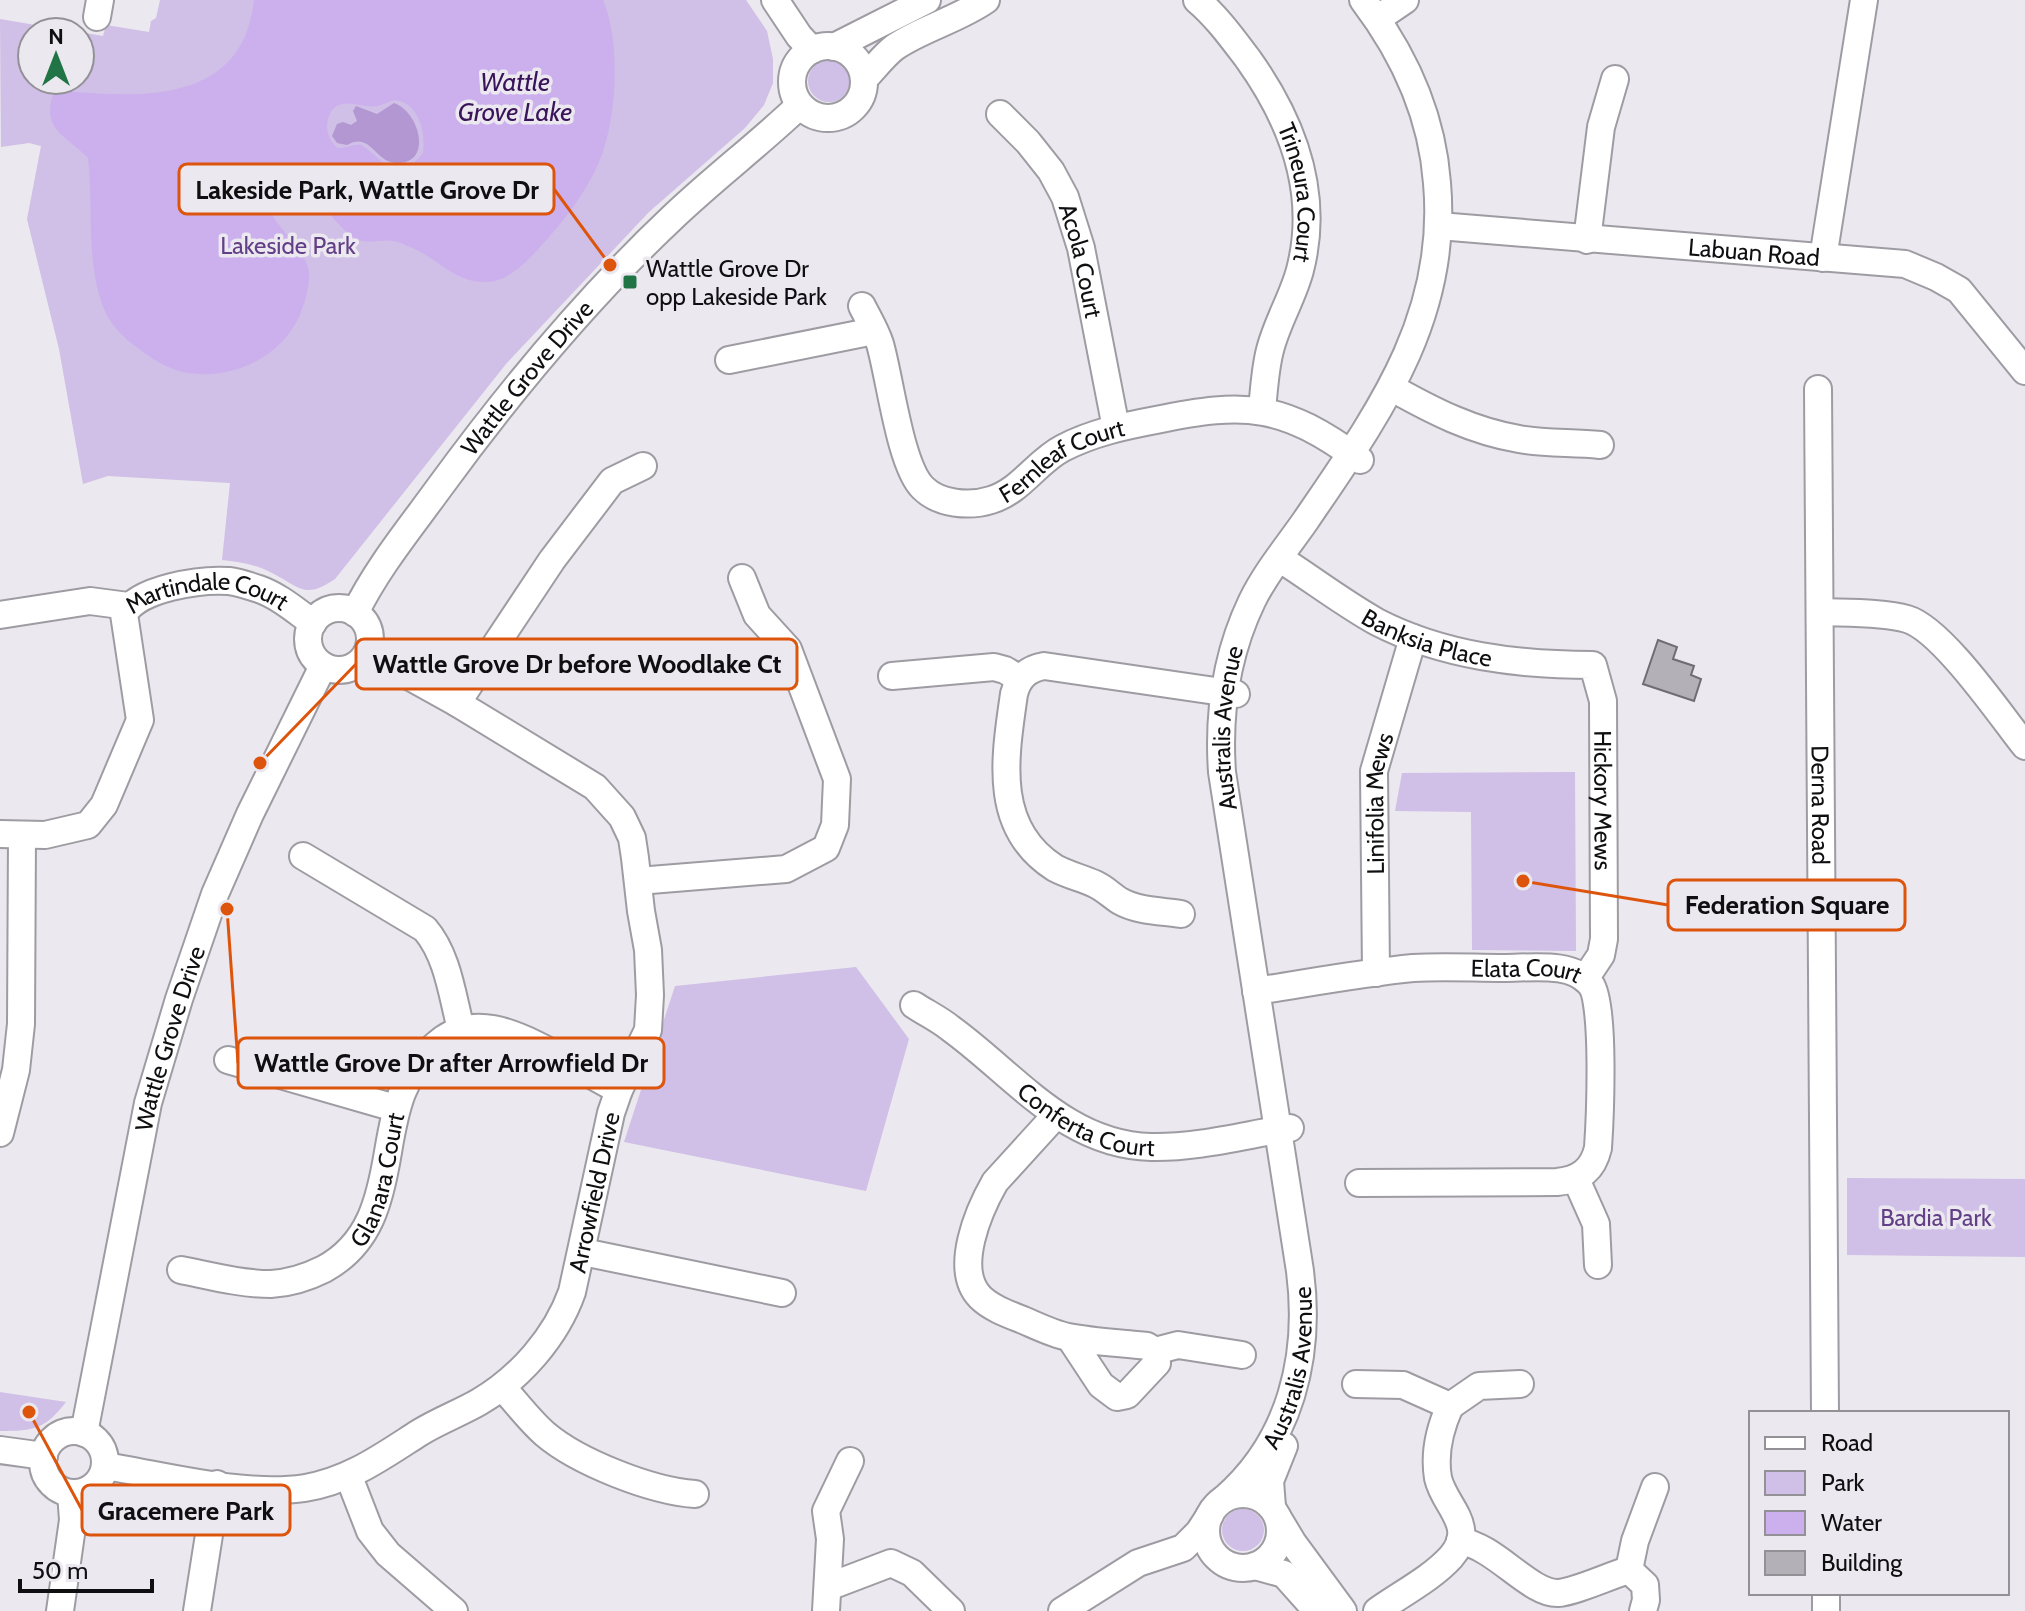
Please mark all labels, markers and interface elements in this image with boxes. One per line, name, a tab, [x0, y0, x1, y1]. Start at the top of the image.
north arrow	[16, 16, 96, 96]
text: N	[48, 23, 64, 50]
water label: Wattle Grove Lake	[458, 66, 572, 128]
street label: Trineura Court	[1272, 118, 1321, 265]
callout: Lakeside Park, Wattle Grove Dr	[179, 164, 554, 214]
text: Lakeside Park, Wattle Grove Dr	[195, 174, 539, 206]
street label: Acola Court	[1053, 200, 1109, 320]
park label: Lakeside Park	[220, 231, 356, 260]
street label: Labuan Road	[1687, 232, 1821, 271]
place label: Wattle Grove Dr opp Lakeside Park	[646, 254, 827, 311]
marker: Wattle Grove Dr opp Lakeside Park	[621, 273, 639, 291]
street label: Wattle Grove Drive	[454, 294, 599, 460]
street label: Fernleaf Court	[994, 413, 1127, 509]
text: Martindale Court	[119, 566, 294, 619]
street label: Martindale Court	[125, 596, 295, 634]
street label: Banksia Place	[1357, 602, 1494, 672]
callout: Wattle Grove Dr before Woodlake Ct	[356, 639, 797, 689]
street label: Australis Avenue	[1206, 642, 1249, 813]
text: Wattle Grove Dr before Woodlake Ct	[373, 648, 782, 680]
street label: Linifolia Mews	[1360, 729, 1399, 875]
street label: Hickory Mews	[1589, 730, 1618, 870]
street label: Derna Road	[1806, 745, 1836, 865]
callout: Federation Square	[1668, 880, 1905, 930]
text: Federation Square	[1685, 889, 1889, 921]
street label: Wattle Grove Drive	[128, 942, 211, 1133]
street label: Elata Court	[1470, 952, 1587, 989]
callout: Wattle Grove Dr after Arrowfield Dr	[238, 1038, 664, 1088]
text: Wattle Grove Dr after Arrowfield Dr	[254, 1047, 648, 1079]
street label: Conferta Court	[1012, 1076, 1155, 1162]
street label: Arrowfield Drive	[562, 1109, 625, 1275]
street label: Glanara Court	[343, 1110, 410, 1252]
park label: Bardia Park	[1880, 1203, 1992, 1232]
street label: Australis Avenue	[1256, 1286, 1317, 1454]
legend	[1749, 1411, 2009, 1595]
text: Road	[1821, 1428, 1873, 1457]
text: Park	[1821, 1468, 1864, 1497]
callout: Gracemere Park	[82, 1485, 290, 1535]
text: Gracemere Park	[98, 1495, 275, 1527]
text: Water	[1821, 1508, 1882, 1537]
scale bar	[20, 1543, 152, 1593]
text: Building	[1821, 1548, 1903, 1577]
text: 50 m	[32, 1556, 88, 1585]

